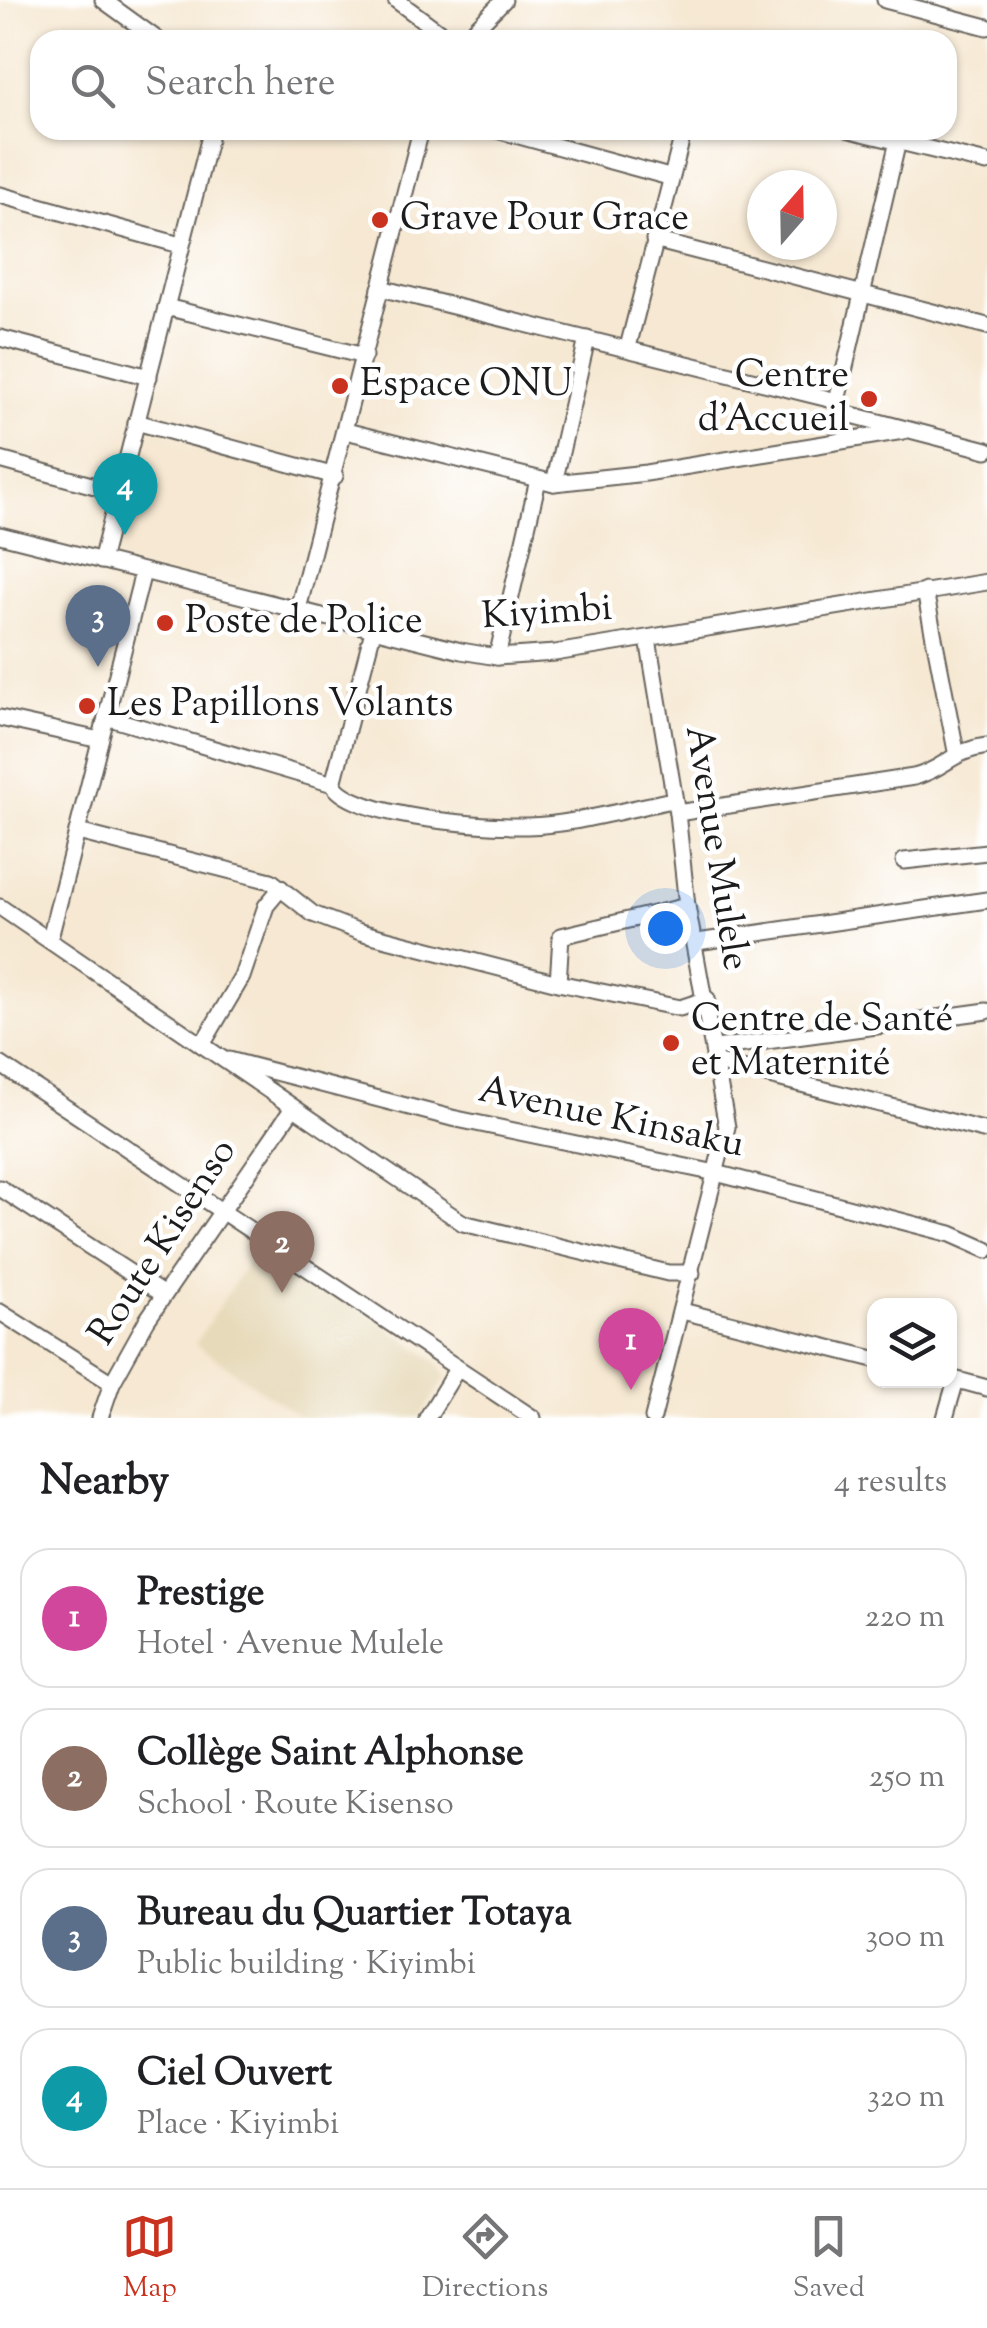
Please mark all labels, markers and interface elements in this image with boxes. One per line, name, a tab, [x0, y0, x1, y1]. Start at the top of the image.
search box	[30, 30, 957, 140]
icon: search	[65, 58, 120, 113]
text: Search here	[145, 58, 336, 112]
north arrow	[747, 170, 837, 260]
place label: Grave Pour Grace	[400, 193, 689, 247]
marker: Grave Pour Grace	[369, 209, 391, 231]
place label: Centre d'Accueil	[698, 350, 849, 448]
place label: Espace ONU	[360, 359, 572, 413]
marker: Espace ONU	[329, 375, 351, 397]
marker: Centre d'Accueil	[858, 388, 880, 410]
pin: 4	[92, 452, 158, 535]
street label: Kiyimbi	[480, 583, 614, 645]
pin: 3	[66, 584, 130, 667]
place label: Poste de Police	[185, 596, 423, 650]
marker: Poste de Police	[154, 612, 176, 634]
place label: Les Papillons Volants	[107, 679, 453, 733]
marker: Les Papillons Volants	[76, 695, 98, 717]
street label: Avenue Mulele	[669, 722, 761, 974]
your location	[640, 903, 691, 954]
place label: Centre de Santé et Maternité	[691, 994, 953, 1092]
marker: Centre de Santé et Maternité	[660, 1032, 682, 1054]
street label: Avenue Kinsaku	[473, 1065, 749, 1174]
street label: Route Kisenso	[77, 1129, 251, 1357]
pin: 2	[250, 1210, 314, 1293]
map controls	[867, 1298, 957, 1388]
button: layers	[867, 1298, 957, 1388]
pin: 1	[598, 1308, 664, 1390]
text: Nearby	[40, 1453, 169, 1513]
text: 4 results	[834, 1460, 947, 1506]
text: Prestige	[137, 1568, 264, 1622]
text: 1	[69, 1595, 80, 1641]
text: 220 m	[865, 1595, 945, 1641]
text: Hotel · Avenue Mulele	[137, 1622, 444, 1668]
text: Collège Saint Alphonse	[137, 1728, 524, 1782]
text: 2	[67, 1755, 82, 1801]
text: 250 m	[869, 1755, 945, 1801]
text: School · Route Kisenso	[137, 1782, 454, 1828]
text: Bureau du Quartier Totaya	[137, 1888, 572, 1942]
text: 3	[68, 1915, 81, 1961]
text: 300 m	[865, 1915, 945, 1961]
text: Public building · Kiyimbi	[137, 1942, 476, 1988]
text: Ciel Ouvert	[137, 2048, 332, 2102]
text: 4	[66, 2075, 83, 2121]
text: 320 m	[867, 2075, 945, 2121]
text: Place · Kiyimbi	[137, 2102, 339, 2148]
tab: Map	[122, 2209, 177, 2309]
tab: Directions	[422, 2209, 548, 2309]
tab: Saved	[793, 2209, 865, 2309]

